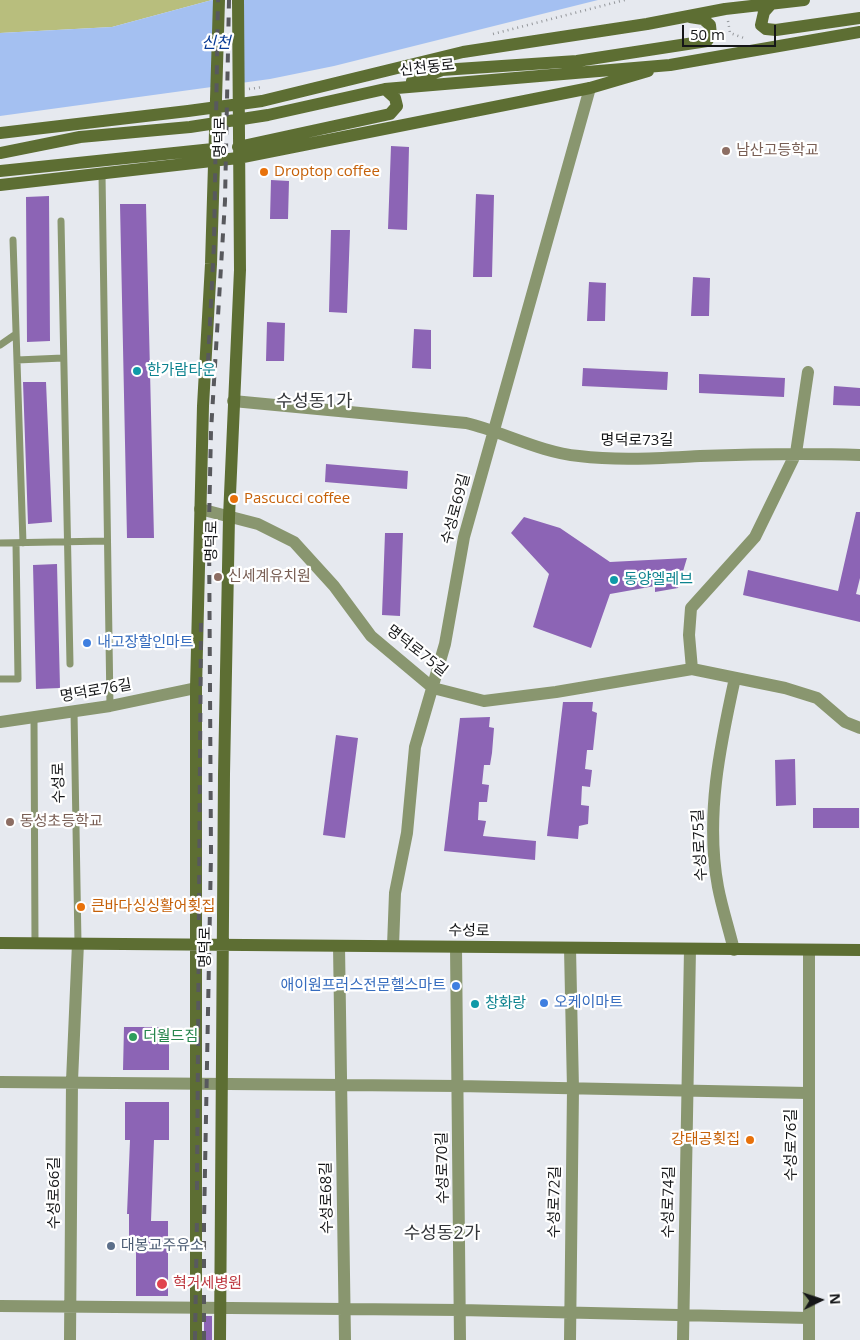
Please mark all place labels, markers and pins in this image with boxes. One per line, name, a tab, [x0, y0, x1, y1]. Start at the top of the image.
place label: 남산고등학교	[736, 142, 819, 160]
marker: 남산고등학교	[720, 145, 732, 157]
place label: Droptop coffee	[274, 163, 380, 181]
marker: Droptop coffee	[258, 166, 270, 178]
place label: 한가람타운	[147, 362, 216, 380]
marker: 한가람타운	[131, 365, 143, 377]
place label: Pascucci coffee	[244, 490, 350, 508]
marker: Pascucci coffee	[228, 493, 240, 505]
place label: 신세계유치원	[228, 568, 311, 586]
marker: 신세계유치원	[212, 571, 224, 583]
place label: 동양엘레브	[624, 571, 693, 589]
marker: 동양엘레브	[608, 574, 620, 586]
place label: 내고장할인마트	[97, 634, 194, 652]
marker: 내고장할인마트	[81, 637, 93, 649]
place label: 동성초등학교	[20, 813, 103, 831]
marker: 동성초등학교	[4, 816, 16, 828]
place label: 큰바다싱싱활어횟집	[91, 898, 215, 916]
marker: 큰바다싱싱활어횟집	[75, 901, 87, 913]
place label: 애이원프러스전문헬스마트	[280, 977, 446, 995]
marker: 애이원프러스전문헬스마트	[450, 980, 462, 992]
place label: 오케이마트	[554, 994, 623, 1012]
place label: 창화랑	[485, 995, 526, 1013]
marker: 오케이마트	[538, 997, 550, 1009]
marker: 창화랑	[469, 998, 481, 1010]
place label: 더월드짐	[143, 1028, 198, 1046]
marker: 더월드짐	[127, 1031, 139, 1043]
place label: 강태공횟집	[671, 1131, 740, 1149]
marker: 강태공횟집	[744, 1134, 756, 1146]
place label: 대봉교주유소	[121, 1237, 204, 1255]
marker: 대봉교주유소	[105, 1240, 117, 1252]
place label: 혁거세병원	[173, 1275, 242, 1293]
marker: 혁거세병원	[155, 1277, 169, 1291]

